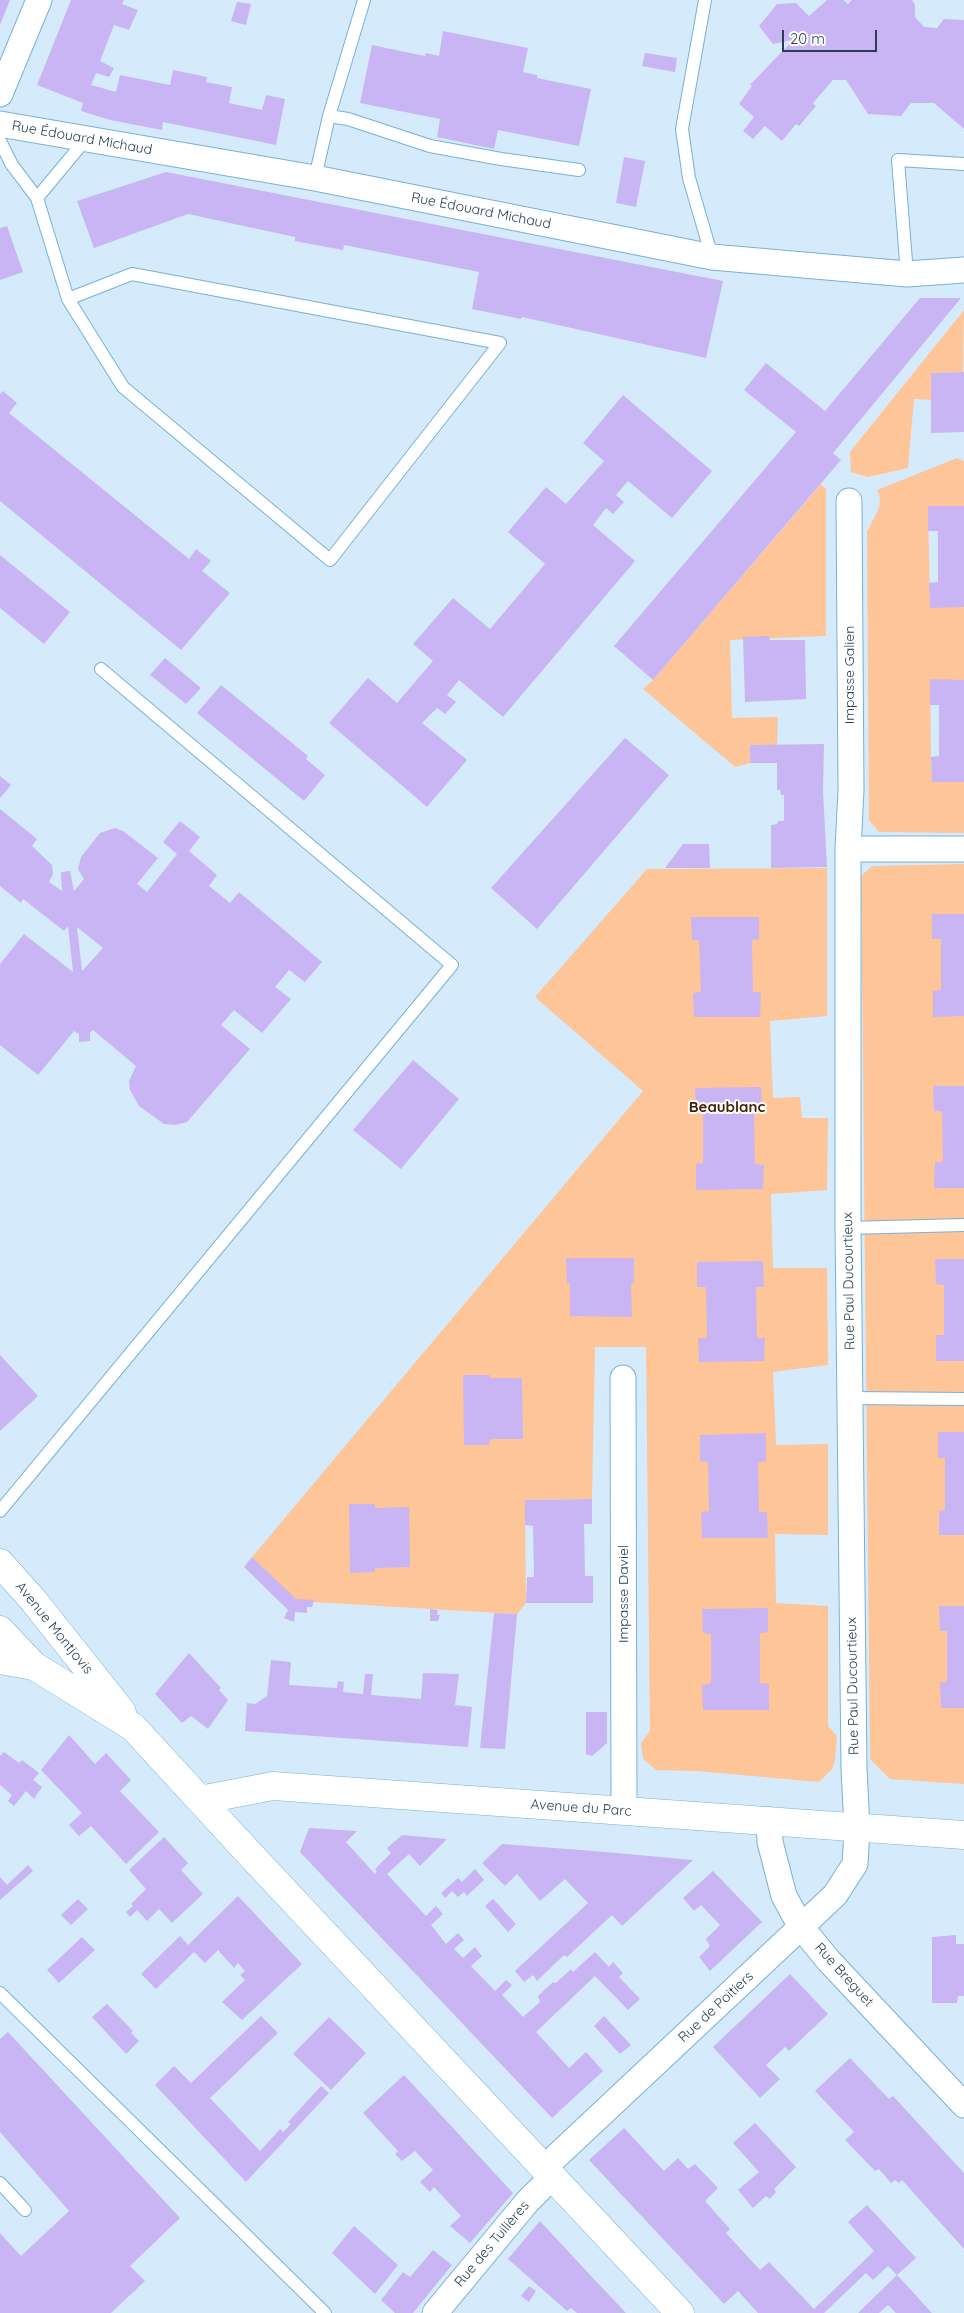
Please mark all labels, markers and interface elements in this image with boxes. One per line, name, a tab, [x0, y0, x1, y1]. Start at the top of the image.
scale bar	[784, 20, 879, 52]
text: 20 m	[790, 29, 825, 48]
street label: Rue Édouard Michaud	[11, 117, 153, 159]
street label: Rue Édouard Michaud	[410, 189, 552, 233]
street label: Impasse Galien	[842, 626, 858, 724]
district label: Beaublanc	[689, 1098, 765, 1116]
street label: Rue Paul Ducourtieux	[839, 1212, 859, 1350]
street label: Impasse Daviel	[616, 1545, 632, 1643]
street label: Avenue Montjovis	[12, 1579, 96, 1677]
street label: Rue Paul Ducourtieux	[843, 1617, 863, 1755]
street label: Avenue du Parc	[530, 1796, 632, 1820]
street label: Rue Breguet	[811, 1940, 877, 2010]
street label: Rue de Poitiers	[675, 1968, 757, 2046]
street label: Rue des Tuilières	[451, 2198, 533, 2290]

